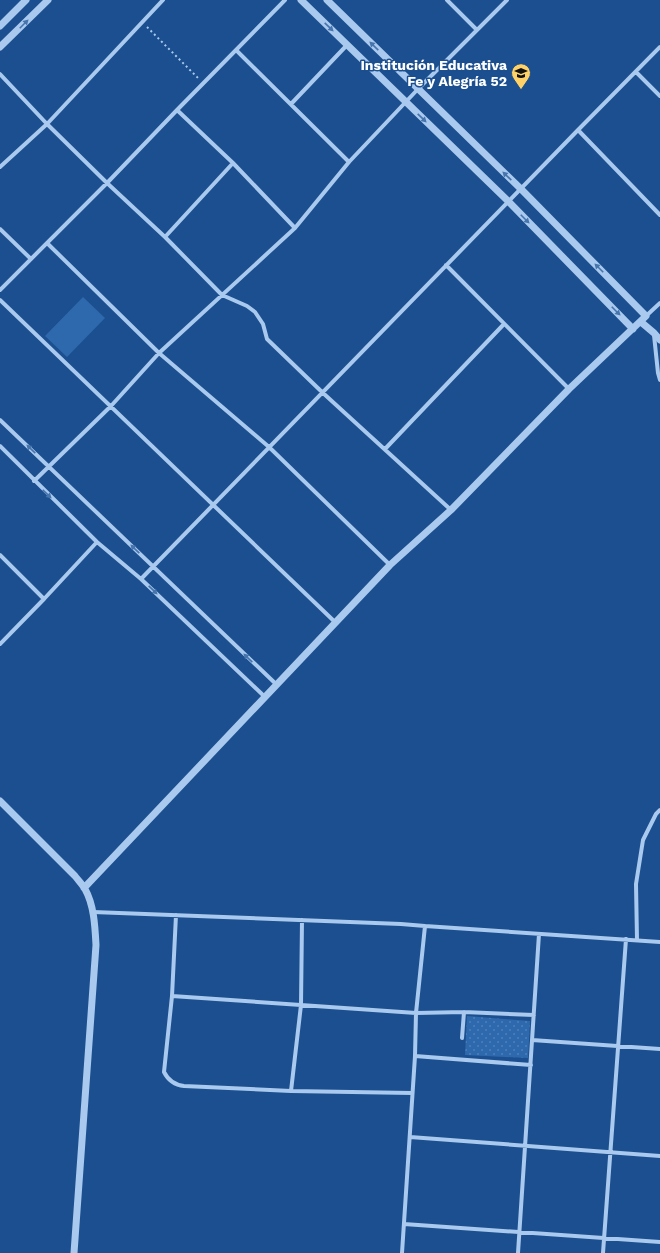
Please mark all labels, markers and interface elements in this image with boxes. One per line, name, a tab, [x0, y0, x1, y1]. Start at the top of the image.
one-way arrow	[19, 19, 29, 29]
one-way arrow	[324, 22, 334, 32]
one-way arrow	[369, 41, 379, 51]
place label: Institución Educativa Fe y Alegría 52	[360, 57, 508, 89]
school or university icon: Institución Educativa Fe y Alegría 52	[510, 62, 532, 90]
one-way arrow	[417, 113, 427, 123]
one-way arrow	[502, 171, 512, 181]
one-way arrow	[520, 214, 530, 224]
one-way arrow	[594, 263, 604, 273]
one-way arrow	[611, 306, 621, 316]
one-way arrow	[26, 444, 36, 454]
one-way arrow	[42, 489, 52, 498]
one-way arrow	[130, 544, 140, 554]
one-way arrow	[148, 586, 159, 595]
one-way arrow	[244, 654, 253, 663]

